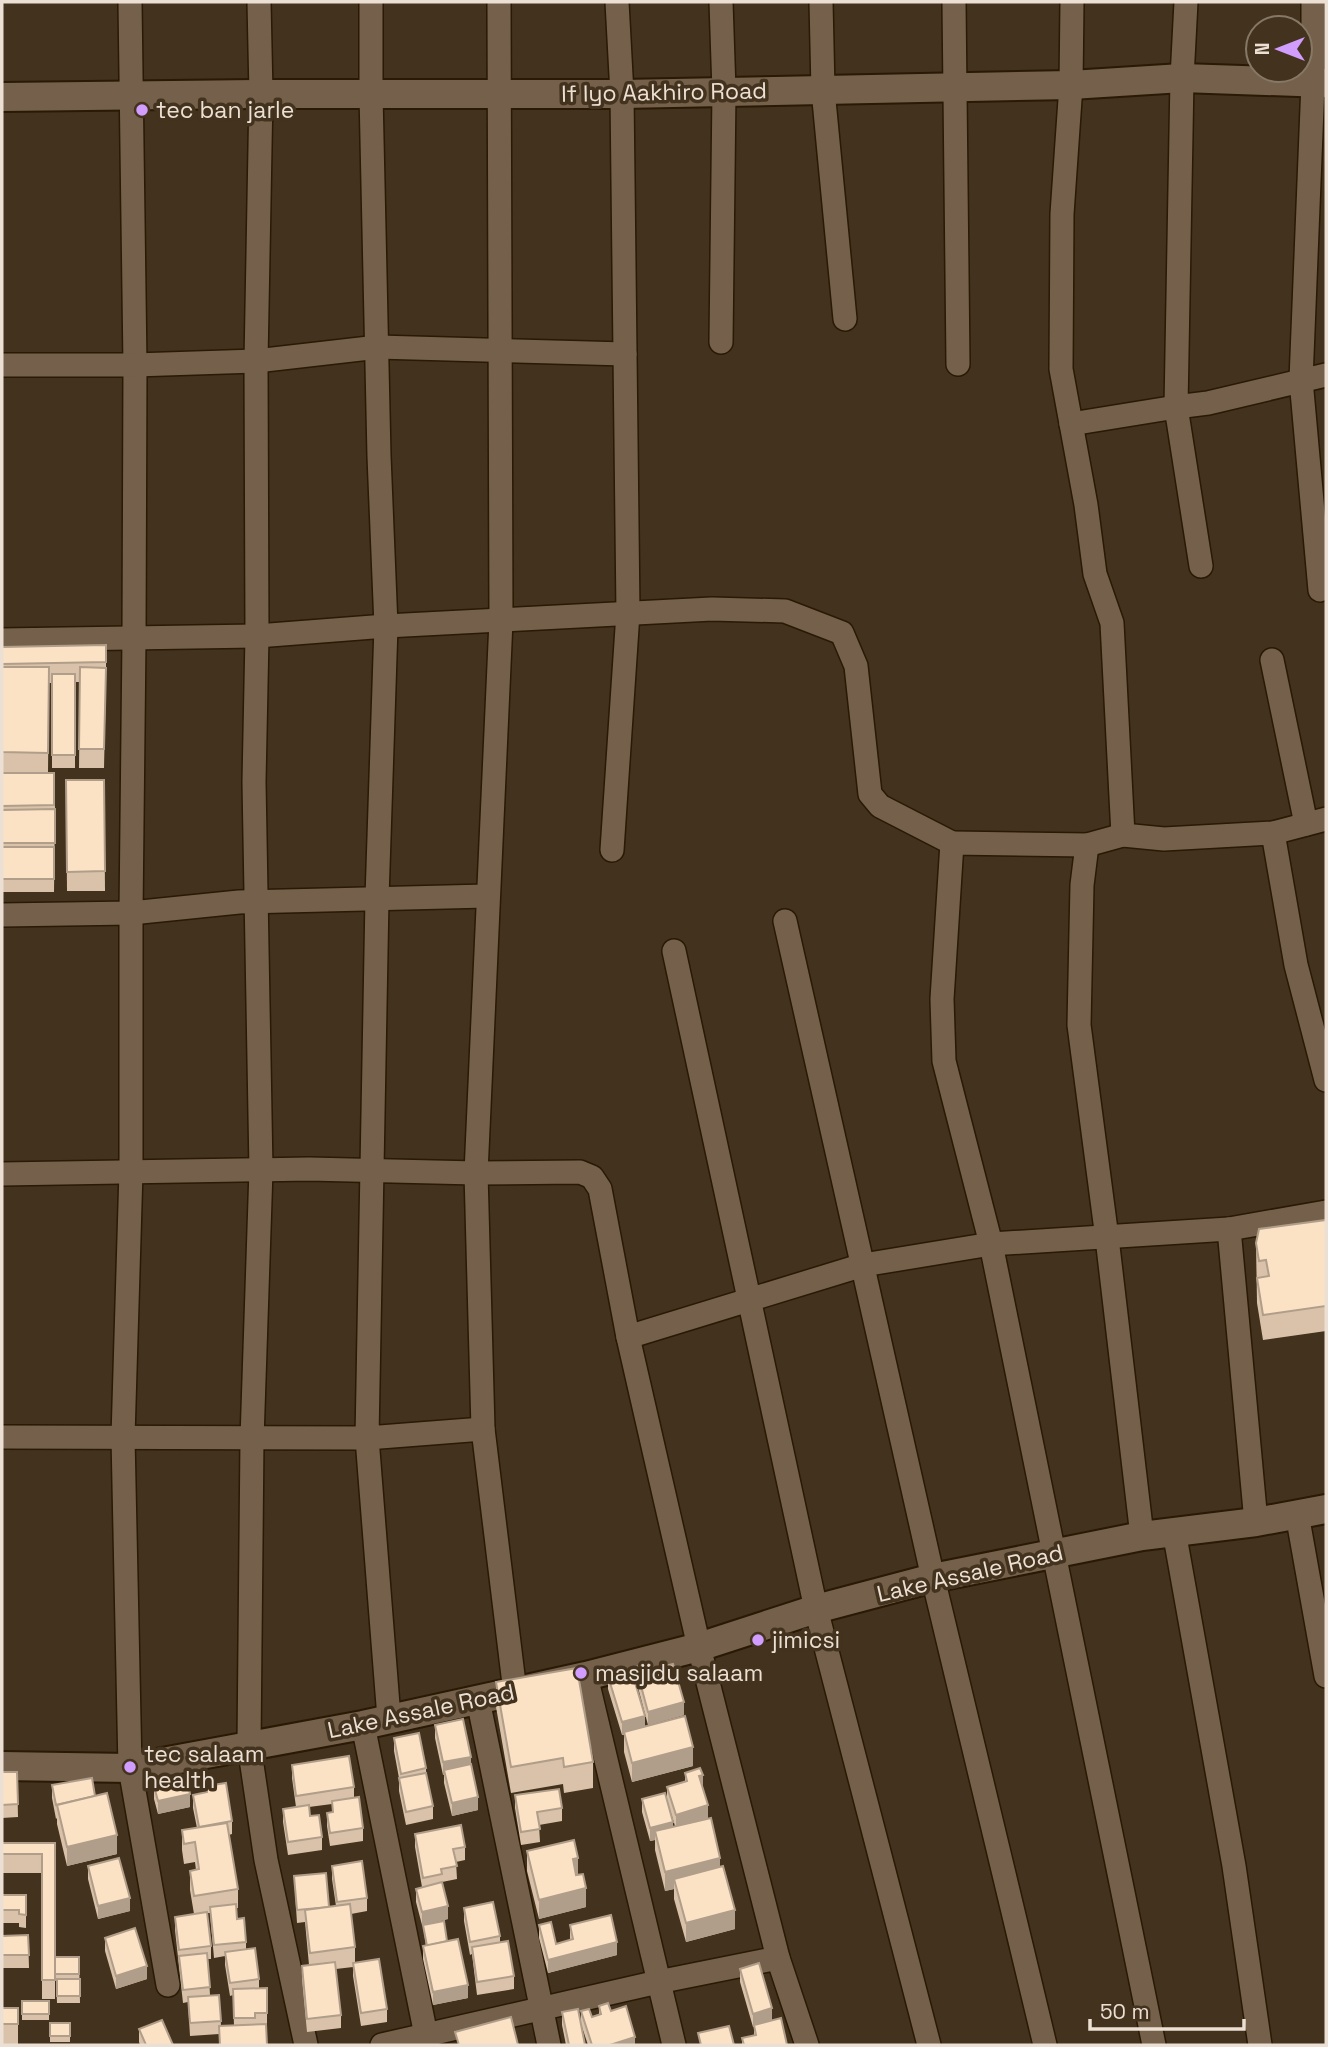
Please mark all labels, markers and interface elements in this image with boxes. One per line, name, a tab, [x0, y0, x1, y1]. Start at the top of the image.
north arrow	[1244, 14, 1314, 84]
text: N	[1250, 43, 1275, 55]
street label: If Iyo Aakhiro Road	[561, 75, 767, 109]
place label: tec ban jarle	[156, 95, 294, 125]
marker: tec ban jarle	[134, 102, 150, 118]
street label: Lake Assale Road	[874, 1537, 1066, 1609]
place label: jimicsi	[771, 1625, 840, 1655]
marker: jimicsi	[750, 1632, 766, 1648]
place label: masjidu salaam	[595, 1658, 763, 1688]
marker: masjidu salaam	[573, 1665, 589, 1681]
street label: Lake Assale Road	[325, 1677, 517, 1745]
place label: tec salaam health	[144, 1739, 265, 1795]
marker: tec salaam health	[122, 1759, 138, 1775]
scale bar	[1090, 1988, 1244, 2032]
text: 50 m	[1100, 1998, 1150, 2025]

